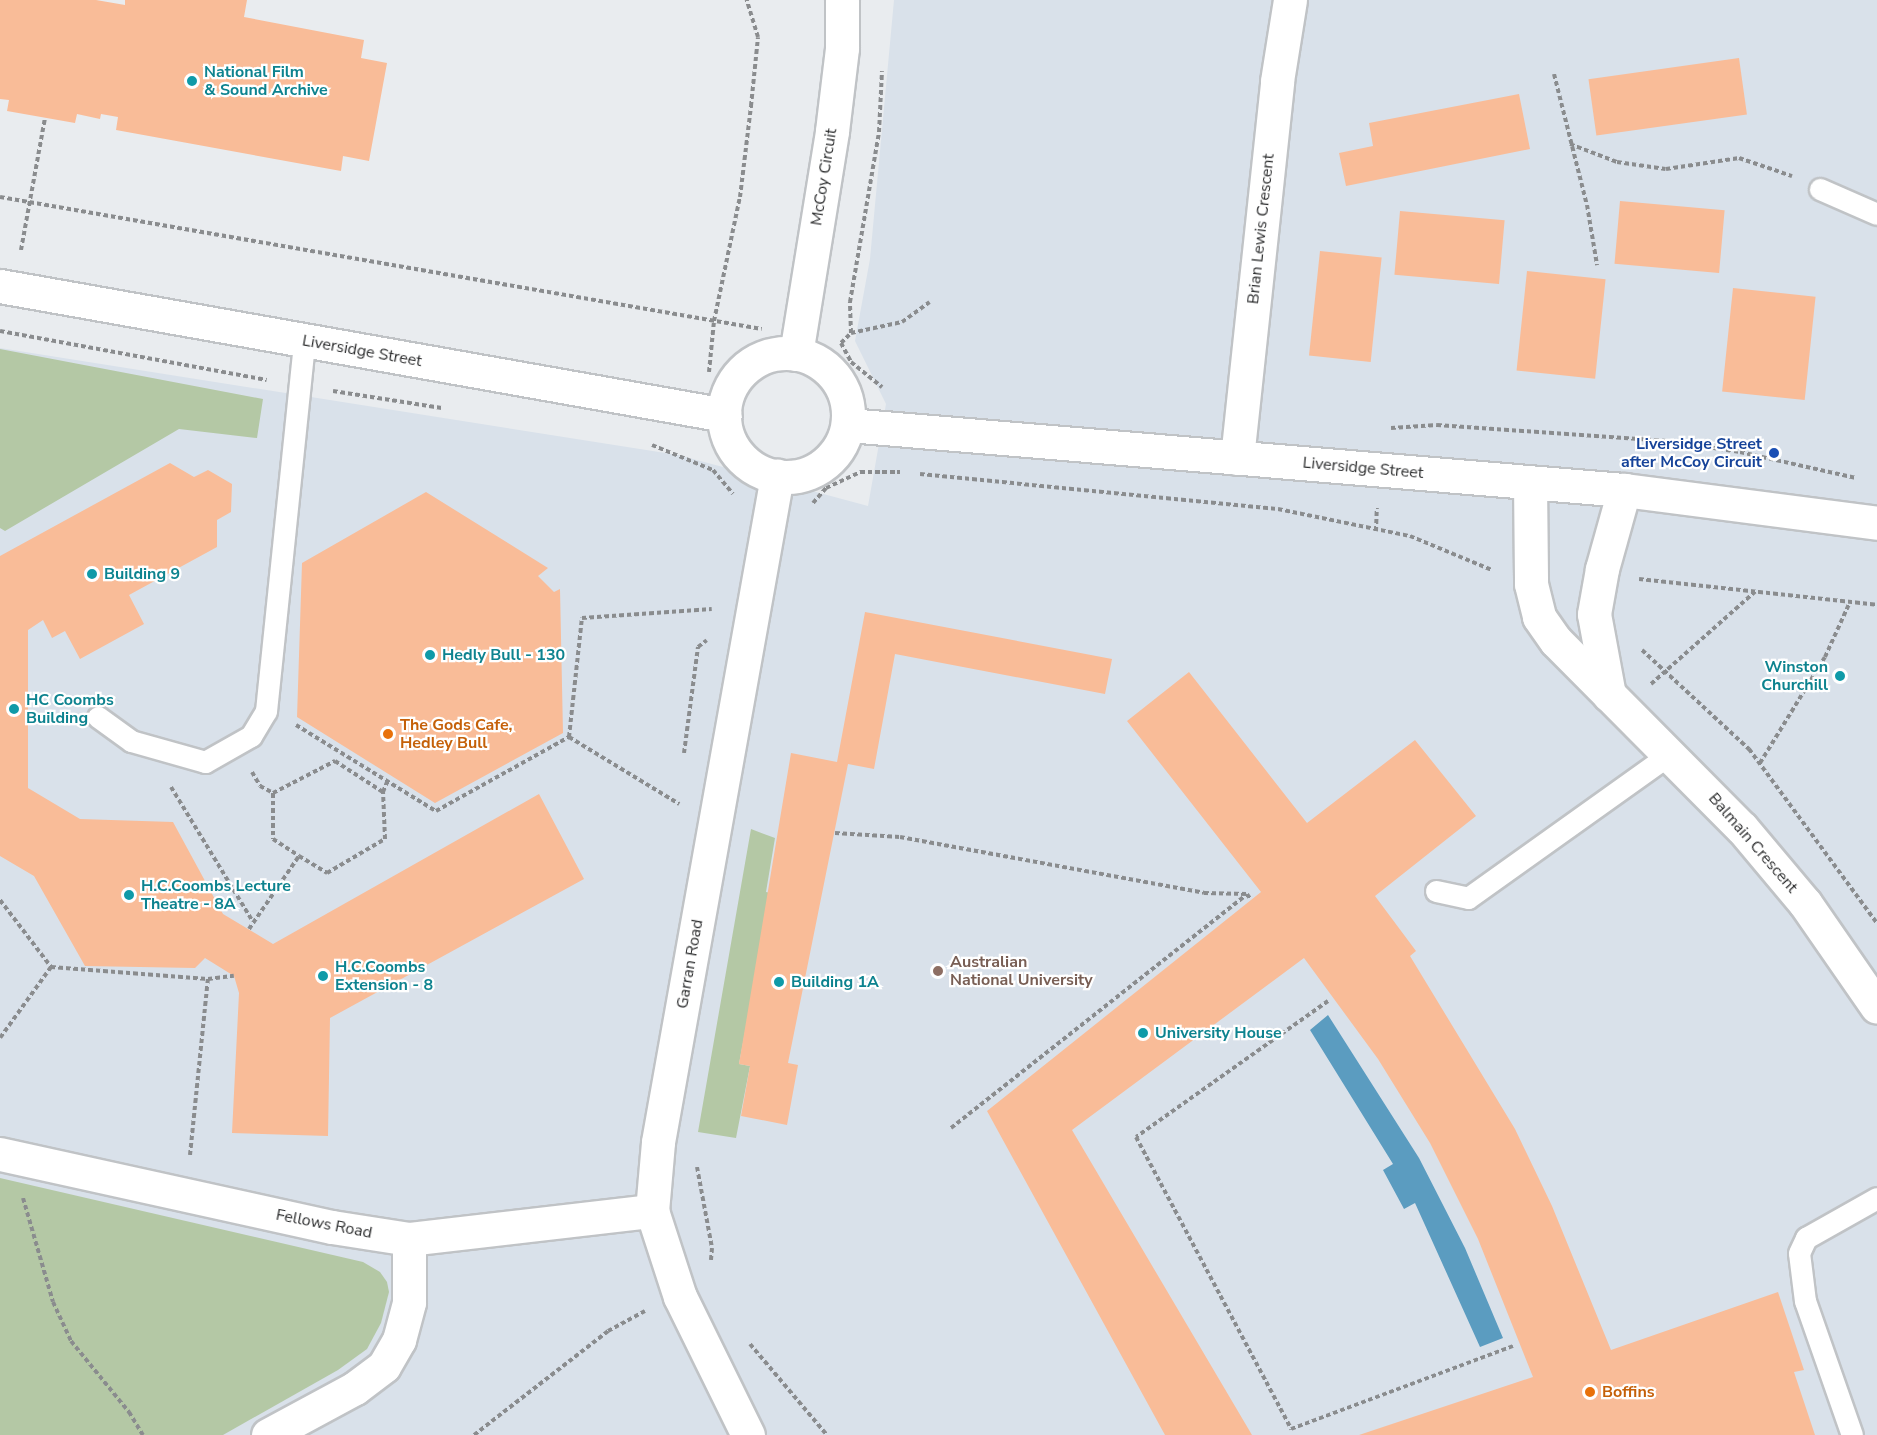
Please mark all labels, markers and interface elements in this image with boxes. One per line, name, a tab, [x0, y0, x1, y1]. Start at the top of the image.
place label: National Film & Sound Archive	[204, 62, 328, 100]
marker: National Film & Sound Archive	[185, 74, 199, 88]
street label: McCoy Circuit	[807, 127, 841, 227]
street label: Brian Lewis Crescent	[1244, 153, 1278, 305]
street label: Liversidge Street	[301, 331, 423, 371]
place label: Liversidge Street after McCoy Circuit	[1621, 434, 1762, 472]
marker: Liversidge Street after McCoy Circuit	[1767, 446, 1781, 460]
street label: Liversidge Street	[1302, 453, 1424, 483]
place label: Building 9	[104, 564, 180, 584]
marker: Building 9	[85, 567, 99, 581]
place label: Hedly Bull - 130	[442, 645, 565, 665]
marker: Hedly Bull - 130	[423, 648, 437, 662]
place label: Winston Churchill	[1761, 657, 1828, 695]
marker: Winston Churchill	[1833, 669, 1847, 683]
place label: HC Coombs Building	[26, 690, 114, 728]
marker: HC Coombs Building	[7, 702, 21, 716]
place label: The Gods Cafe, Hedley Bull	[400, 715, 513, 753]
marker: The Gods Cafe, Hedley Bull	[381, 727, 395, 741]
street label: Balmain Crescent	[1704, 789, 1802, 897]
place label: H.C.Coombs Lecture Theatre - 8A	[141, 876, 291, 914]
marker: H.C.Coombs Lecture Theatre - 8A	[122, 888, 136, 902]
street label: Garran Road	[673, 918, 707, 1010]
place label: Australian National University	[950, 952, 1093, 990]
place label: H.C.Coombs Extension - 8	[335, 957, 433, 995]
marker: Australian National University	[931, 964, 945, 978]
marker: H.C.Coombs Extension - 8	[316, 969, 330, 983]
place label: Building 1A	[791, 972, 879, 992]
marker: Building 1A	[772, 975, 786, 989]
place label: University House	[1155, 1023, 1282, 1043]
marker: University House	[1136, 1026, 1150, 1040]
street label: Fellows Road	[274, 1205, 374, 1243]
place label: Boffins	[1602, 1382, 1655, 1402]
marker: Boffins	[1583, 1385, 1597, 1399]

